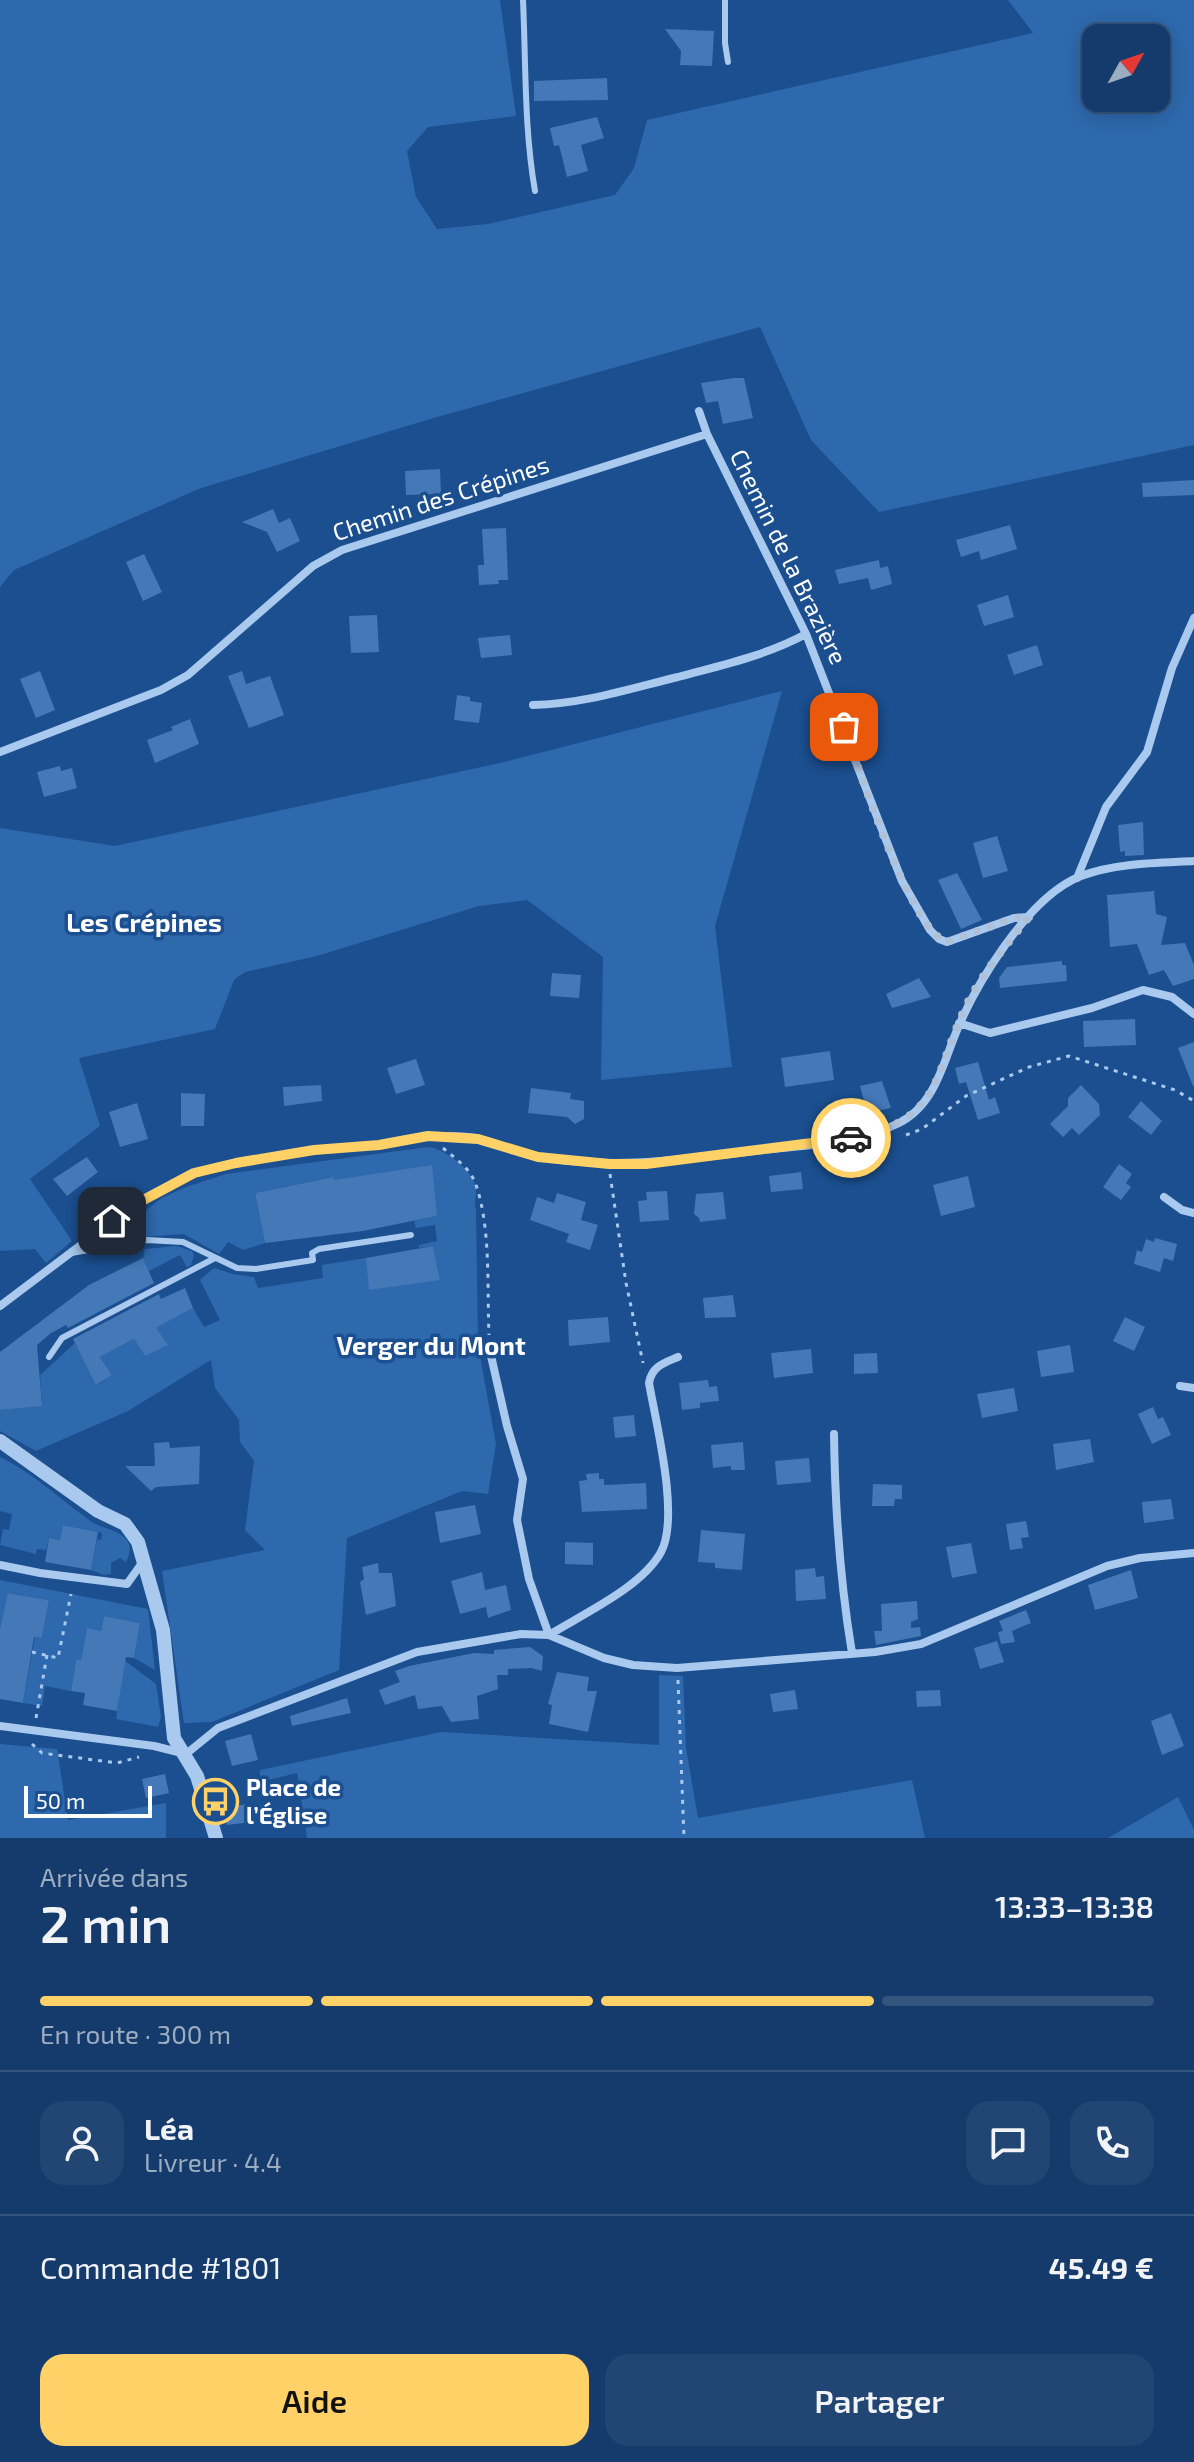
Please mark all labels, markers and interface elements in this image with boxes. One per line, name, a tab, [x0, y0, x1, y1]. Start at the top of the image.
north arrow	[1082, 24, 1170, 112]
map controls	[1082, 24, 1170, 112]
street label: Chemin de la Brazière	[725, 444, 854, 668]
street label: Chemin des Crépines	[329, 449, 552, 546]
pin	[810, 693, 878, 761]
icon: bag	[822, 705, 866, 749]
district label: Les Crépines	[66, 906, 222, 937]
courier	[811, 1098, 891, 1178]
icon: car	[829, 1116, 873, 1160]
pin	[78, 1187, 146, 1255]
icon: home	[90, 1199, 134, 1243]
district label: Verger du Mont	[336, 1329, 526, 1360]
place label: Place de l’Église	[246, 1772, 341, 1829]
bus stop icon: Place de l’Église	[191, 1778, 239, 1826]
scale bar	[24, 1782, 152, 1818]
text: 50 m	[36, 1787, 85, 1813]
text: Arrivée dans	[40, 1861, 188, 1892]
text: 13:33–13:38	[995, 1888, 1154, 1924]
text: 2 min	[40, 1891, 171, 1953]
text: En route · 300 m	[40, 2018, 231, 2049]
button: person	[40, 2101, 124, 2185]
button: chat	[966, 2101, 1050, 2185]
button: phone	[1070, 2101, 1154, 2185]
text: Léa	[144, 2110, 194, 2146]
text: Livreur · 4.4	[144, 2146, 282, 2177]
text: Commande #1801	[40, 2249, 281, 2285]
text: 45.49 €	[1049, 2249, 1154, 2285]
button: Aide	[40, 2354, 589, 2446]
button: Partager	[605, 2354, 1154, 2446]

